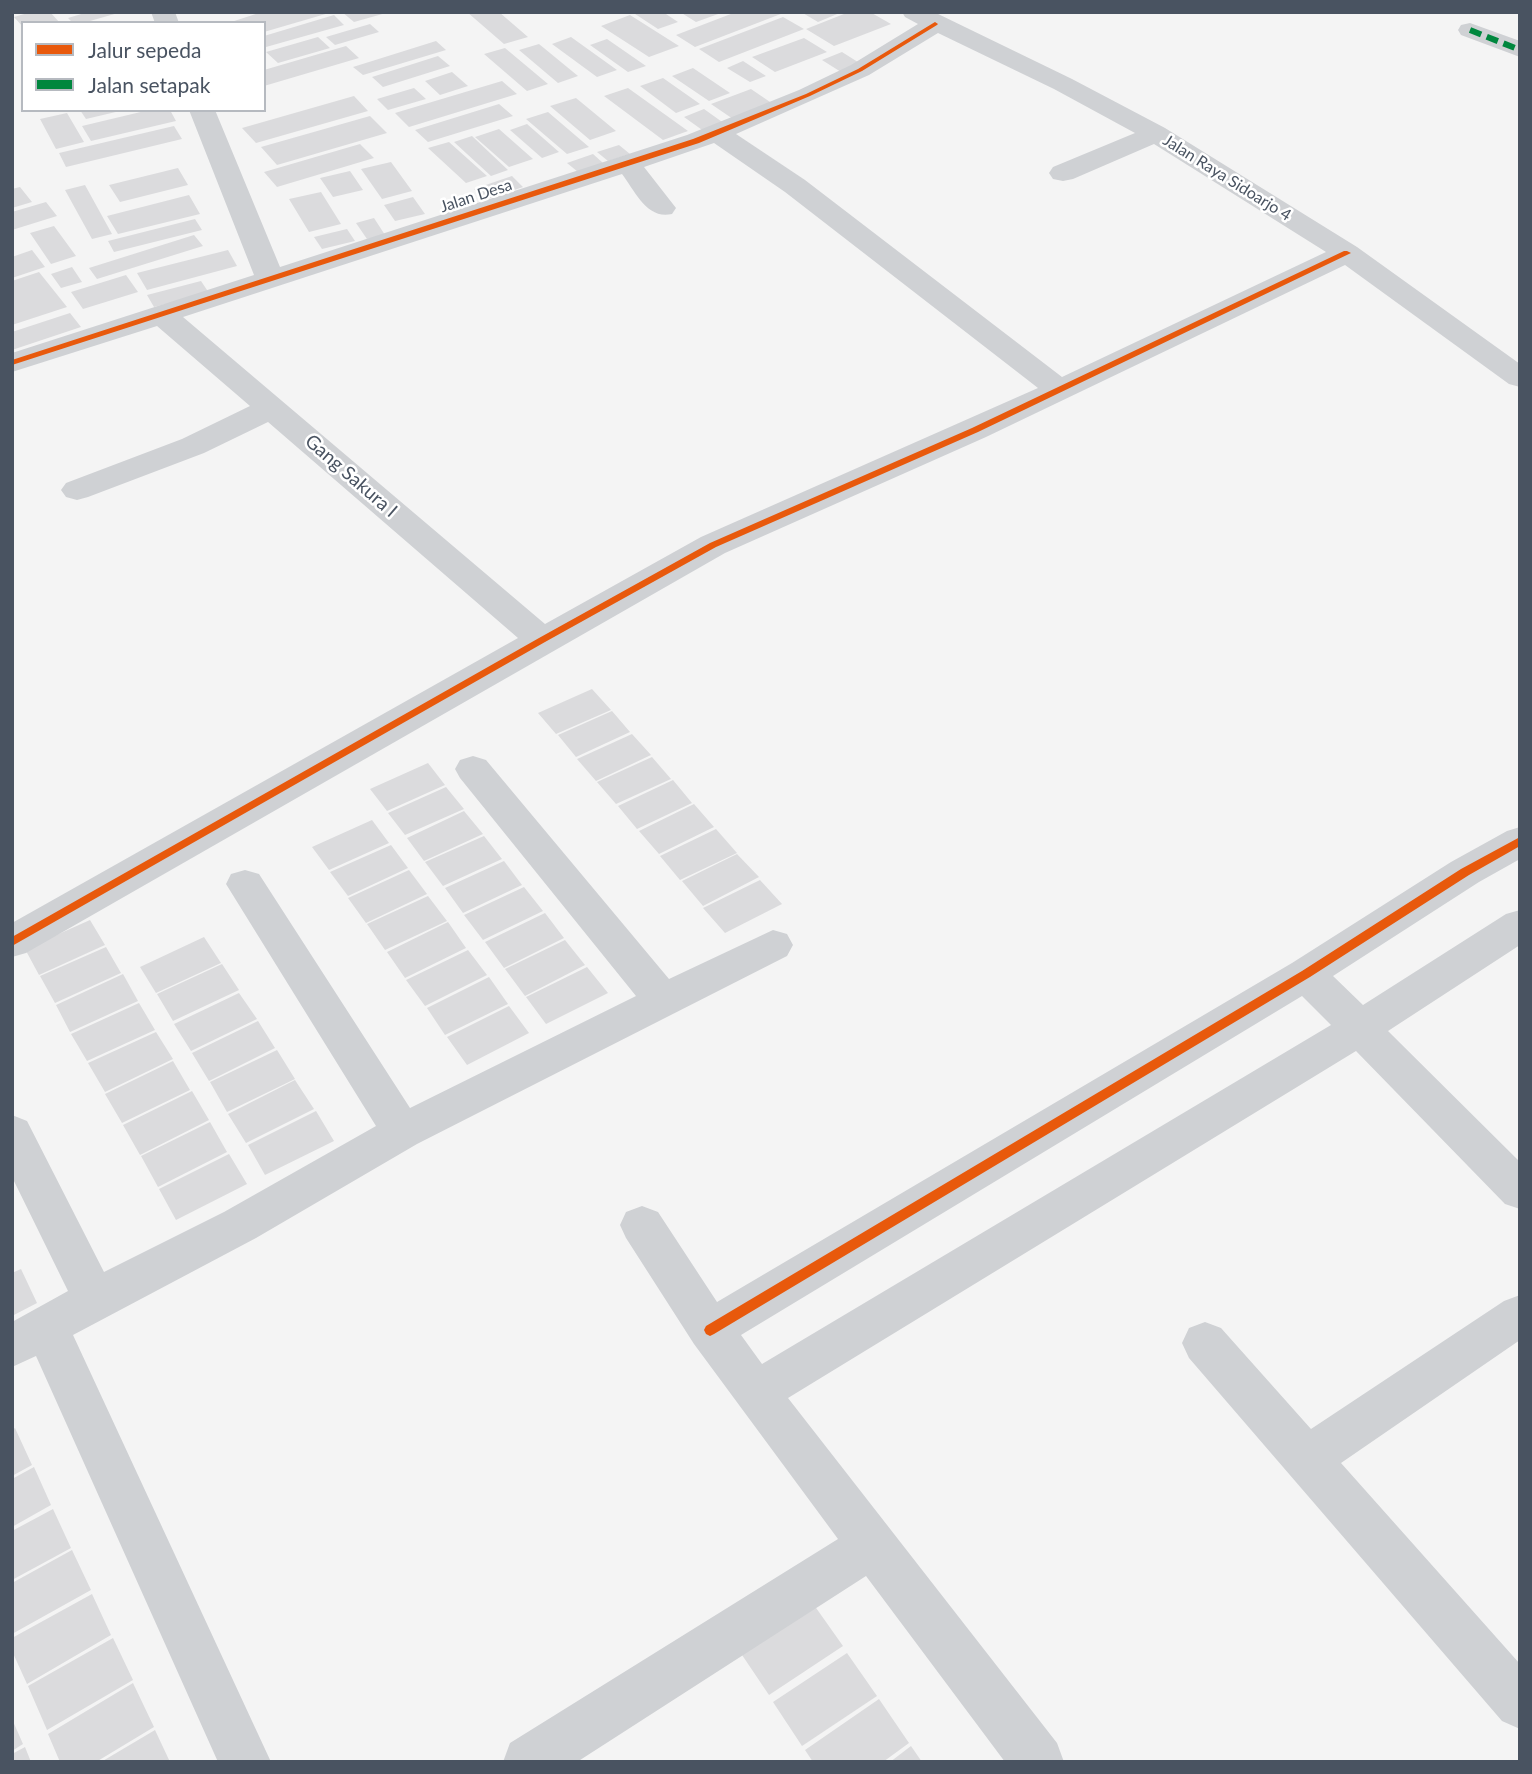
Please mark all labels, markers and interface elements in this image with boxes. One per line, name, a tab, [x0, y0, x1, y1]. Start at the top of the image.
legend	[21, 21, 266, 112]
text: Jalur sepeda	[88, 37, 201, 62]
text: Jalan setapak	[88, 72, 210, 97]
street label: Jalan Raya Sidoarjo 4	[1159, 131, 1295, 225]
street label: Jalan Desa	[438, 175, 514, 217]
street label: Gang Sakura I	[300, 430, 402, 522]

